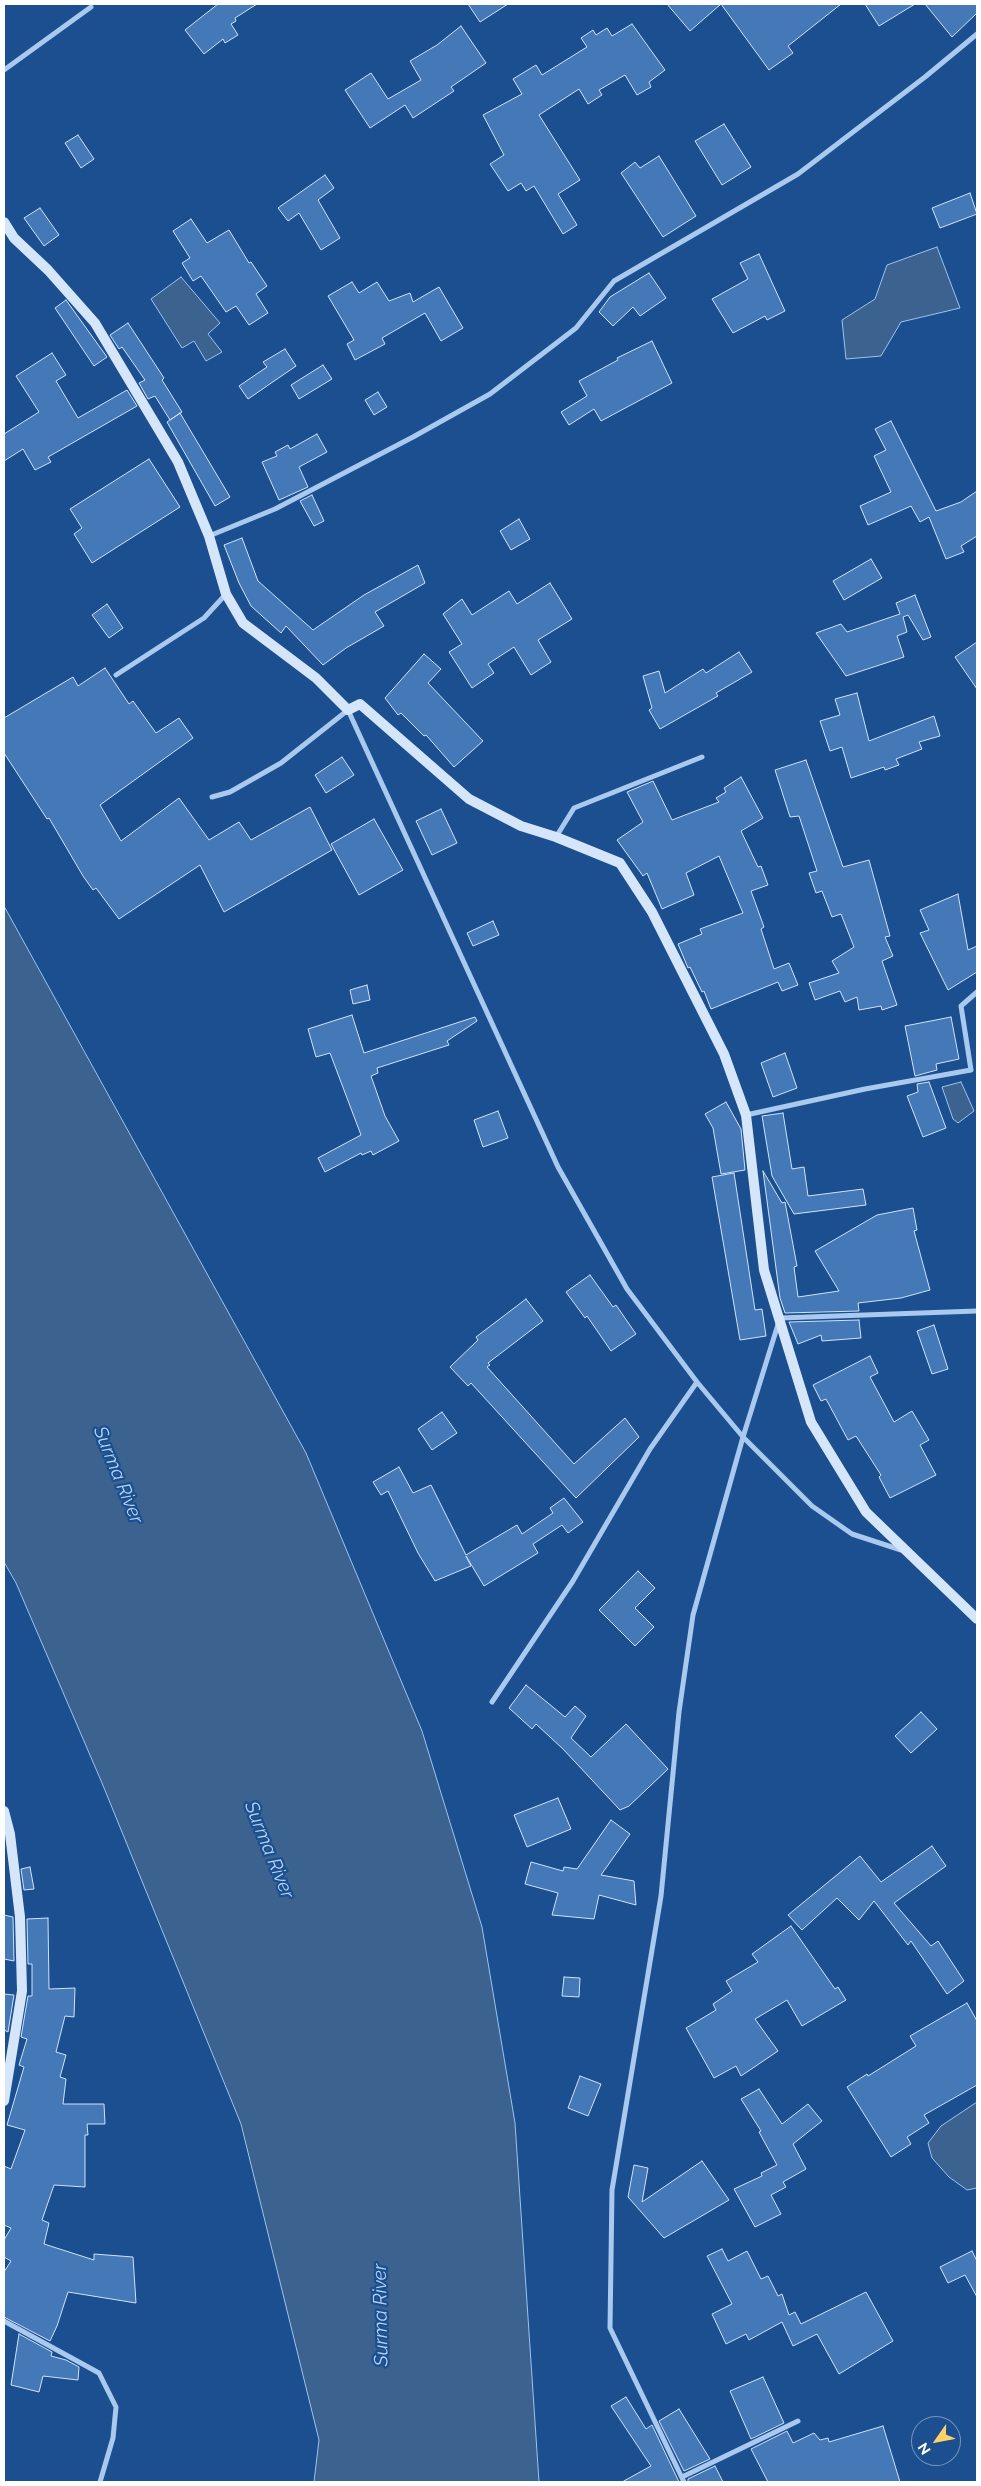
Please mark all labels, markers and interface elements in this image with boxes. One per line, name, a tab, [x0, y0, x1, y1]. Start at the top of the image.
water label: Surma River	[88, 1423, 148, 1527]
water label: Surma River	[239, 1798, 299, 1902]
water label: Surma River	[369, 2263, 393, 2367]
north arrow	[911, 2416, 961, 2466]
text: N	[915, 2440, 934, 2457]

